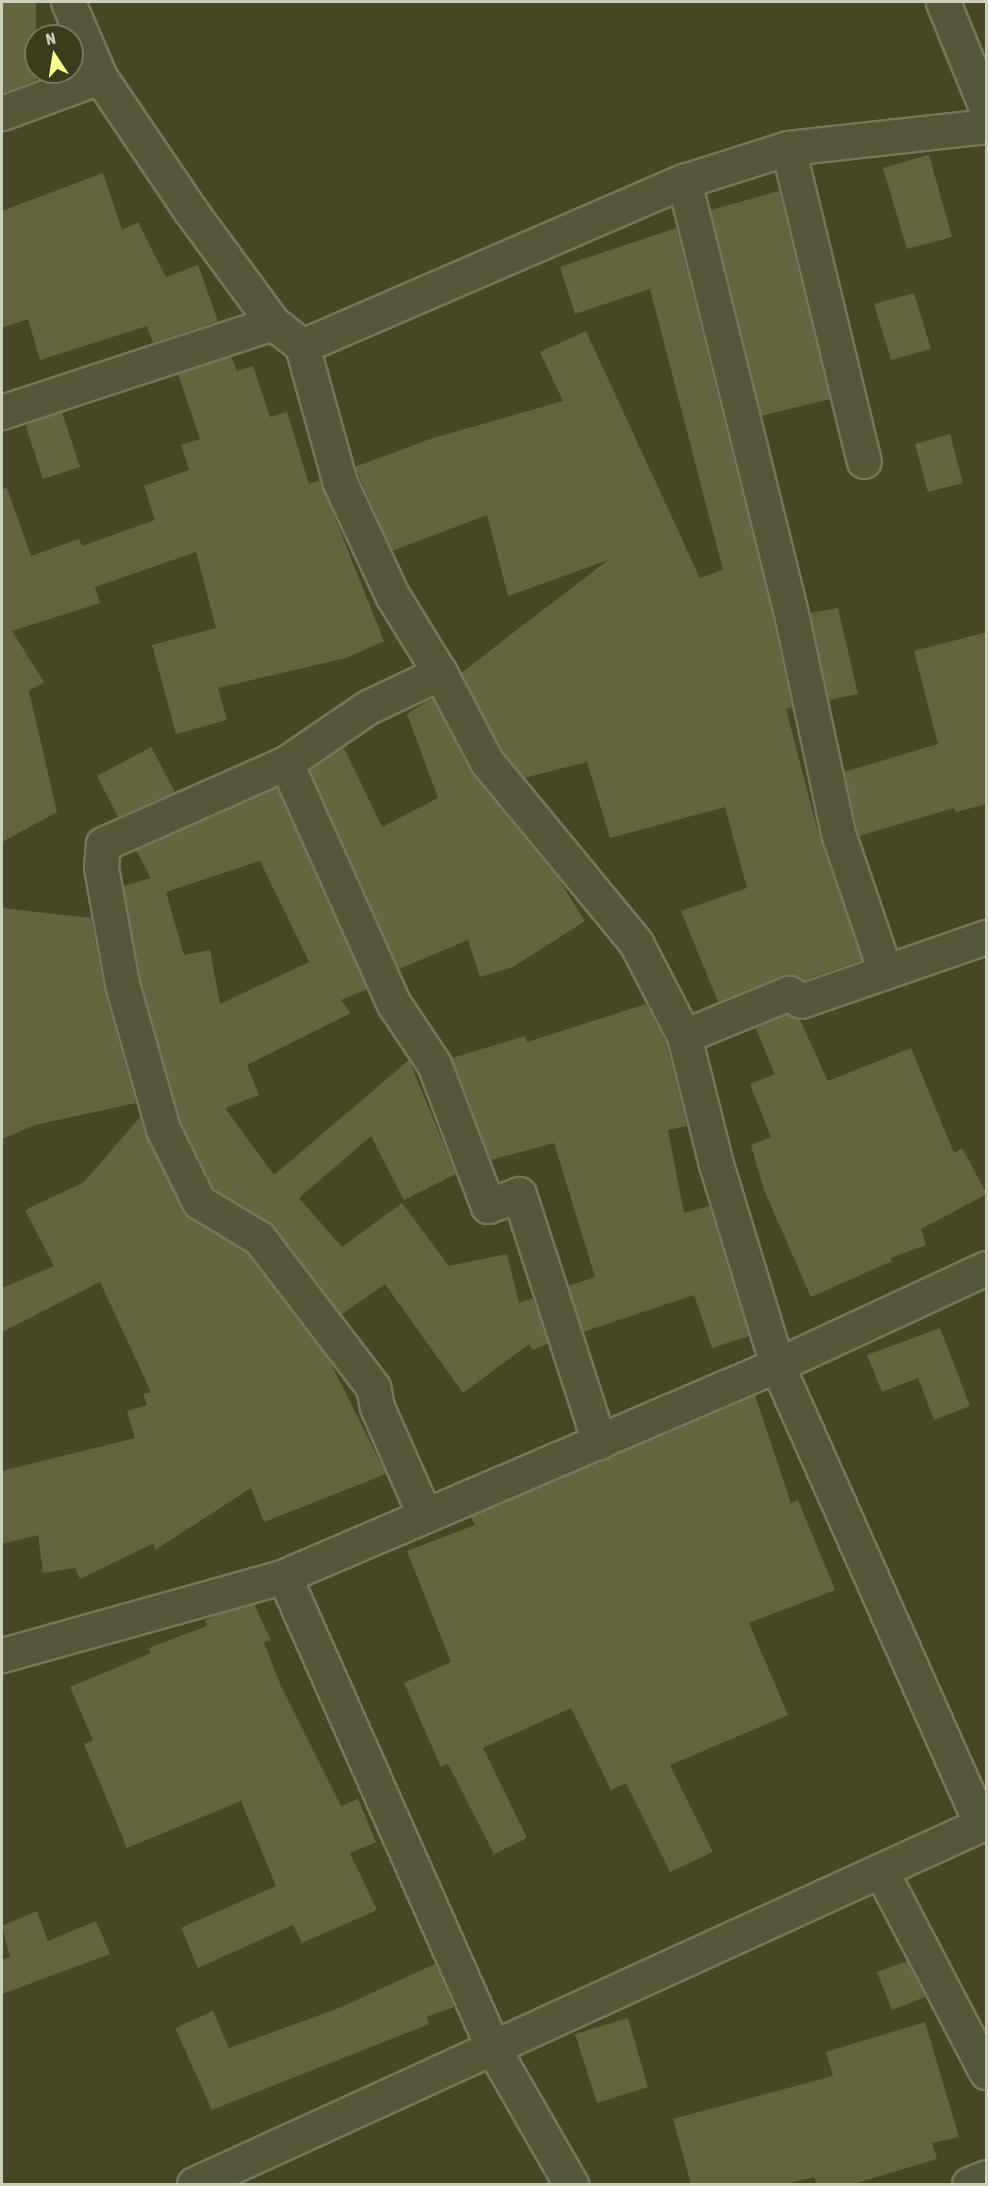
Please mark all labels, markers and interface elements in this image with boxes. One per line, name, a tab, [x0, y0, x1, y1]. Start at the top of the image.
north arrow	[24, 24, 84, 84]
text: N	[44, 29, 57, 48]

